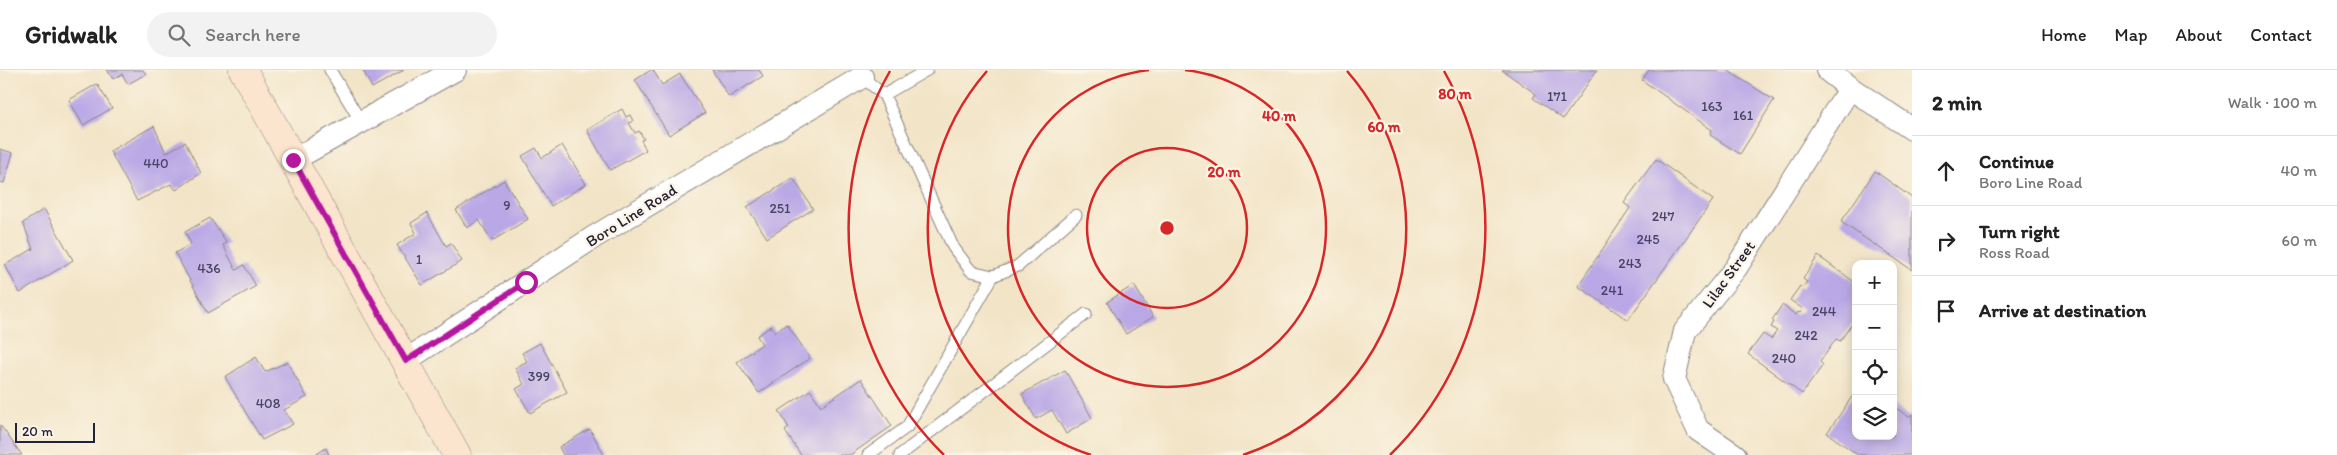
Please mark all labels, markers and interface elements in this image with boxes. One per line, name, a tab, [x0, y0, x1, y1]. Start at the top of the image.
search box	[147, 12, 497, 57]
text: Gridwalk	[25, 20, 117, 49]
icon: search	[165, 21, 193, 49]
text: Search here	[205, 23, 301, 46]
text: Home	[2041, 24, 2087, 46]
text: Map	[2115, 24, 2148, 46]
text: About	[2176, 24, 2222, 46]
text: Contact	[2250, 24, 2312, 46]
text: 80 m	[1438, 85, 1472, 103]
house number: 171	[1547, 88, 1567, 105]
text: 2 min	[1932, 90, 1982, 115]
text: Walk · 100 m	[2228, 93, 2317, 112]
house number: 163	[1701, 98, 1723, 115]
text: 40 m	[1262, 107, 1297, 125]
house number: 161	[1733, 107, 1754, 124]
text: 60 m	[1367, 118, 1401, 136]
route end	[282, 149, 305, 172]
text: Continue	[1979, 150, 2054, 173]
house number: 440	[143, 155, 169, 172]
icon: ahead	[1932, 157, 1960, 185]
text: 40 m	[2280, 161, 2317, 180]
text: 20 m	[1207, 163, 1241, 181]
text: Boro Line Road	[1979, 173, 2083, 192]
street label: Boro Line Road	[582, 180, 680, 251]
house number: 9	[503, 197, 511, 214]
house number: 251	[769, 200, 791, 217]
house number: 247	[1652, 208, 1674, 225]
centre of rings	[1158, 219, 1176, 237]
text: Turn right	[1979, 220, 2060, 243]
icon: right	[1932, 227, 1960, 255]
house number: 245	[1636, 231, 1660, 248]
text: 60 m	[2282, 231, 2317, 250]
street label: Lilac Street	[1698, 237, 1759, 311]
text: Ross Road	[1979, 243, 2050, 262]
house number: 1	[416, 251, 423, 268]
house number: 243	[1618, 255, 1642, 272]
house number: 436	[197, 260, 221, 277]
map controls	[1852, 260, 1897, 440]
button: +	[1852, 260, 1897, 305]
route start	[515, 271, 538, 294]
house number: 241	[1601, 282, 1624, 299]
icon: arrive	[1932, 297, 1960, 325]
text: Arrive at destination	[1979, 299, 2146, 322]
house number: 244	[1812, 303, 1837, 320]
button: −	[1852, 305, 1897, 350]
house number: 242	[1794, 327, 1818, 344]
house number: 240	[1772, 350, 1796, 367]
button: locate	[1852, 350, 1897, 395]
house number: 399	[528, 368, 550, 385]
house number: 408	[256, 395, 281, 412]
button: layers	[1852, 395, 1897, 440]
scale bar	[15, 420, 95, 443]
text: 20 m	[22, 423, 53, 440]

